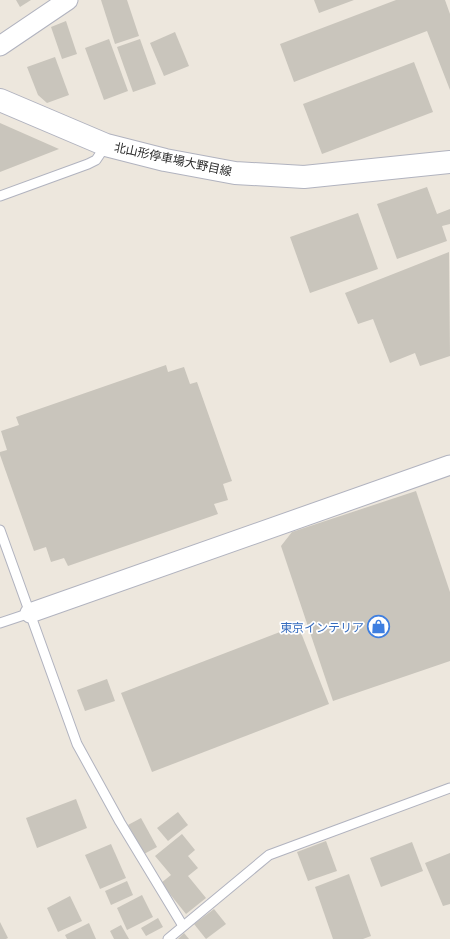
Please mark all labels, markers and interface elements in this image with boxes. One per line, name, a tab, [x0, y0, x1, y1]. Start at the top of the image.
street label: 北山形停車場大野目線	[113, 139, 233, 179]
shop icon: 東京インテリア	[366, 614, 392, 640]
place label: 東京インテリア	[280, 620, 364, 635]

